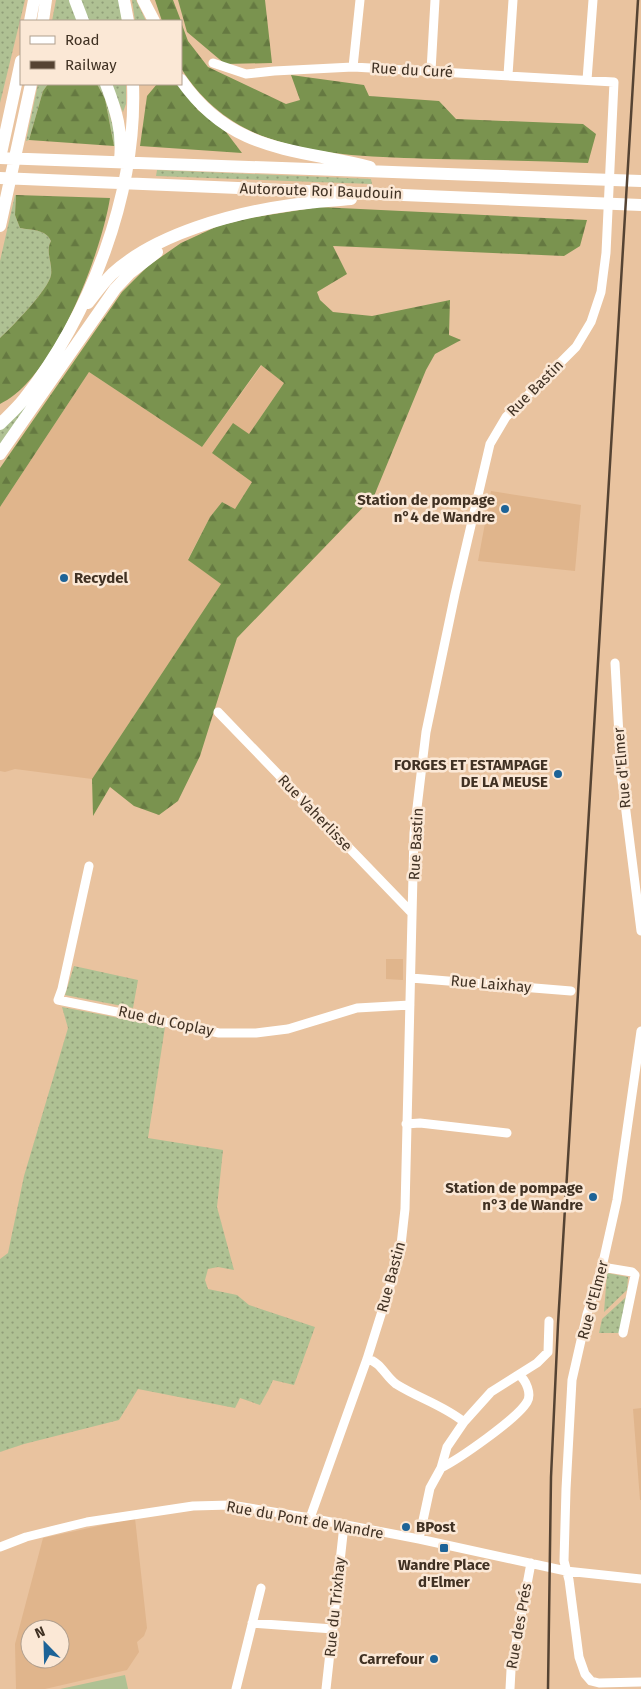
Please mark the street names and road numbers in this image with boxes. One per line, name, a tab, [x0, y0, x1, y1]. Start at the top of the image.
street label: Rue du Curé	[371, 59, 453, 81]
street label: Autoroute Roi Baudouin	[239, 179, 403, 203]
street label: Rue Bastin	[503, 356, 567, 420]
street label: Rue d'Elmer	[609, 726, 635, 809]
street label: Rue Vaherlisse	[274, 771, 356, 855]
street label: Rue Bastin	[405, 807, 427, 881]
street label: Rue Laixhay	[450, 972, 533, 997]
street label: Rue du Coplay	[117, 1002, 216, 1040]
street label: Rue Bastin	[373, 1240, 409, 1314]
street label: Rue d'Elmer	[574, 1258, 612, 1342]
street label: Rue du Pont de Wandre	[225, 1497, 385, 1543]
street label: Rue du Trixhay	[321, 1556, 349, 1658]
street label: Rue des Prés	[503, 1582, 535, 1670]

